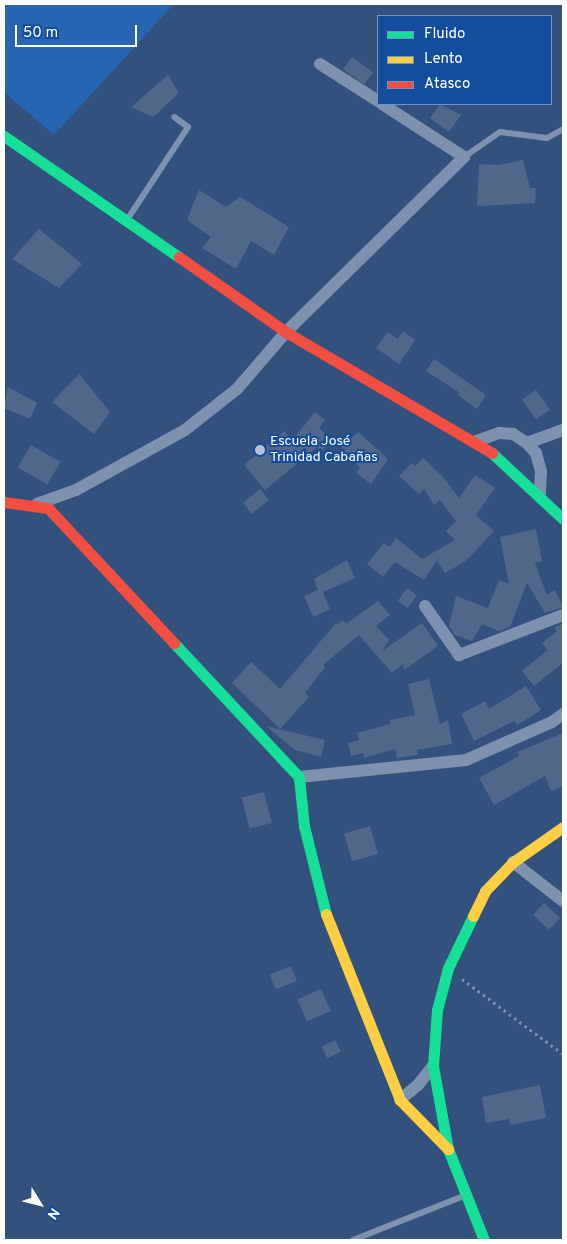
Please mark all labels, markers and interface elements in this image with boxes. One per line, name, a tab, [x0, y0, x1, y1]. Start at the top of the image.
scale bar	[18, 15, 140, 47]
legend	[377, 15, 552, 105]
text: 50 m	[23, 24, 58, 43]
text: Fluido	[424, 25, 465, 44]
text: Lento	[424, 50, 463, 69]
text: Atasco	[424, 75, 470, 94]
place label: Escuela José Trinidad Cabañas	[270, 434, 378, 467]
marker: Escuela José Trinidad Cabañas	[254, 444, 266, 456]
north arrow	[15, 1179, 65, 1229]
text: N	[43, 1204, 62, 1222]

